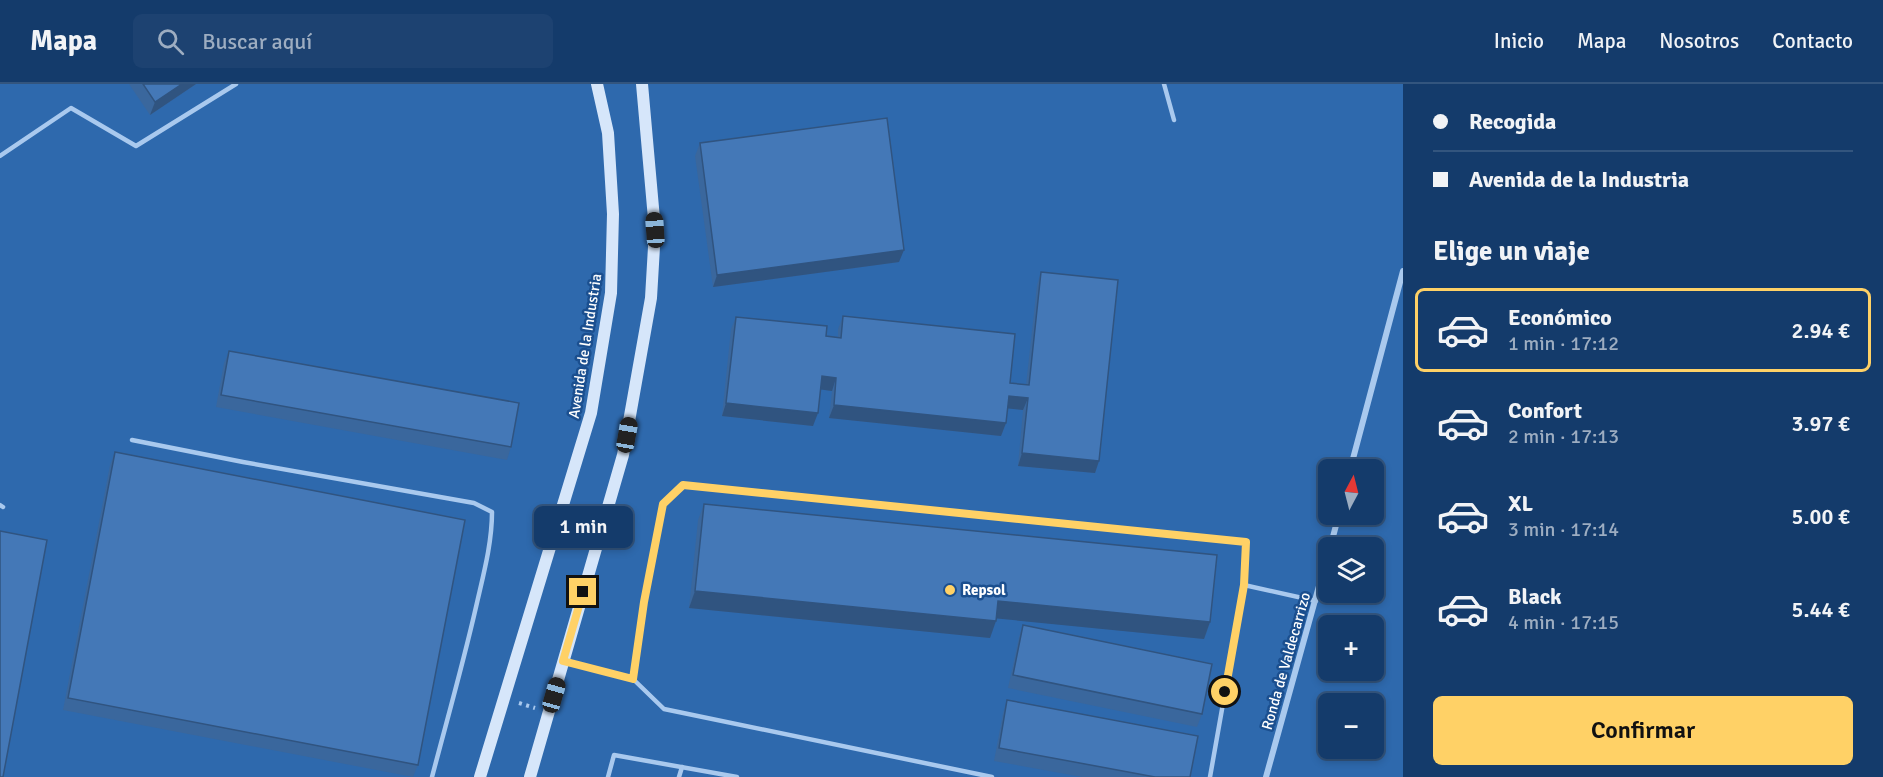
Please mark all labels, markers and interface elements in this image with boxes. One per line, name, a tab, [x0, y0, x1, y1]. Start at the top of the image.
search box	[133, 14, 553, 68]
text: Mapa	[30, 24, 97, 58]
icon: search	[154, 25, 187, 58]
text: Buscar aquí	[202, 28, 312, 55]
text: Inicio	[1494, 28, 1544, 54]
text: Mapa	[1577, 28, 1626, 54]
text: Nosotros	[1659, 28, 1739, 54]
text: Contacto	[1772, 28, 1853, 54]
text: Recogida	[1469, 108, 1556, 135]
text: Avenida de la Industria	[1469, 166, 1689, 193]
car	[645, 211, 665, 249]
text: Elige un viaje	[1433, 235, 1590, 268]
street label: Avenida de la Industria	[565, 272, 605, 420]
icon: car	[1436, 303, 1490, 357]
text: Económico	[1508, 304, 1612, 331]
text: 2.94 €	[1792, 317, 1850, 344]
text: 1 min · 17:12	[1508, 331, 1619, 356]
icon: car	[1436, 396, 1490, 450]
text: Confort	[1508, 397, 1582, 424]
text: 3.97 €	[1792, 410, 1850, 437]
car	[615, 416, 639, 454]
text: 2 min · 17:13	[1508, 424, 1619, 449]
north arrow	[1318, 459, 1384, 525]
map controls	[1318, 459, 1384, 759]
icon: car	[1436, 489, 1490, 543]
text: XL	[1508, 490, 1533, 517]
text: 5.00 €	[1792, 503, 1850, 530]
callout: 1 min	[534, 505, 632, 547]
text: 1 min	[560, 514, 607, 539]
text: 3 min · 17:14	[1508, 517, 1619, 542]
button: layers	[1318, 537, 1384, 603]
route end	[569, 578, 596, 605]
place label: Repsol	[962, 581, 1006, 599]
icon: car	[1436, 582, 1490, 636]
marker: Repsol	[943, 583, 957, 597]
text: Black	[1508, 583, 1562, 610]
street label: Ronda de Valdecarrizo	[1258, 590, 1314, 732]
text: 5.44 €	[1792, 596, 1850, 623]
text: 4 min · 17:15	[1508, 610, 1619, 635]
button: +	[1318, 615, 1384, 681]
car	[540, 675, 568, 715]
route start	[1211, 678, 1238, 705]
button: −	[1318, 693, 1384, 759]
button: Confirmar	[1433, 696, 1853, 765]

